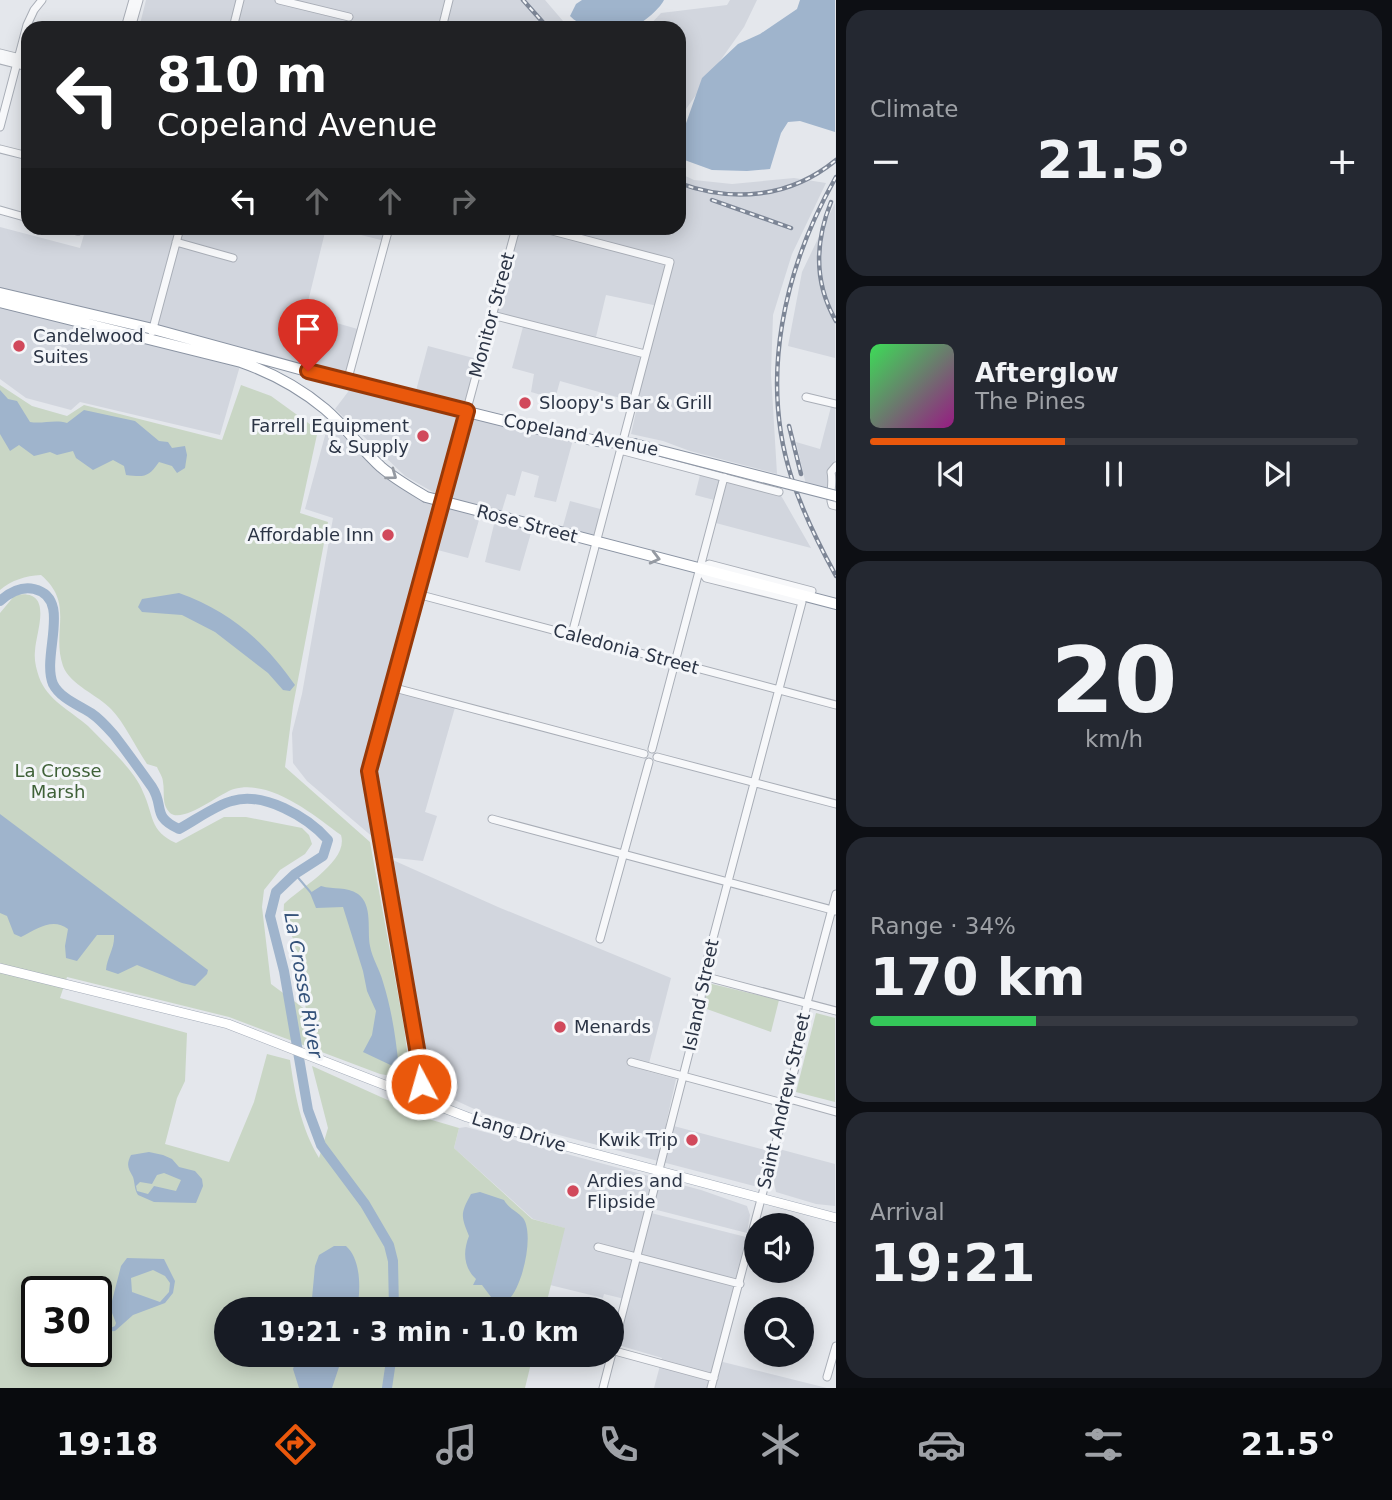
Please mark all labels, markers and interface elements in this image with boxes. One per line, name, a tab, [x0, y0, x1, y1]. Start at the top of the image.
text: 810 m	[157, 47, 327, 104]
icon: left	[42, 49, 133, 140]
text: Climate	[870, 96, 959, 122]
text: Copeland Avenue	[157, 106, 437, 144]
text: 21.5°	[1037, 130, 1191, 190]
text: −	[870, 139, 902, 183]
text: +	[1326, 139, 1358, 183]
icon: left	[225, 182, 263, 220]
icon: ahead	[298, 182, 336, 220]
icon: ahead	[371, 182, 409, 220]
icon: right	[444, 182, 482, 220]
street label: Monitor Street	[465, 250, 518, 380]
pin	[278, 299, 338, 371]
icon: arrive	[289, 310, 327, 348]
place label: Candelwood Suites	[33, 325, 144, 367]
marker: Candelwood Suites	[11, 338, 27, 354]
text: Afterglow	[975, 358, 1119, 388]
text: The Pines	[975, 388, 1086, 414]
place label: Sloopy's Bar & Grill	[539, 392, 712, 413]
marker: Sloopy's Bar & Grill	[517, 395, 533, 411]
street label: Copeland Avenue	[502, 409, 660, 460]
place label: Farrell Equipment & Supply	[251, 415, 409, 457]
marker: Farrell Equipment & Supply	[415, 428, 431, 444]
icon: previous	[932, 455, 970, 493]
icon: pause	[1095, 455, 1133, 493]
icon: next	[1258, 455, 1296, 493]
one-way arrow	[384, 467, 397, 479]
street label: Rose Street	[474, 500, 580, 547]
place label: Affordable Inn	[247, 524, 374, 545]
marker: Affordable Inn	[380, 527, 396, 543]
one-way arrow	[649, 549, 661, 564]
street label: Caledonia Street	[551, 619, 701, 678]
text: 20	[1051, 628, 1177, 733]
text: km/h	[1085, 726, 1143, 752]
park label: La Crosse Marsh	[14, 760, 102, 802]
water label: La Crosse River	[280, 910, 328, 1061]
text: Range · 34%	[870, 913, 1016, 939]
street label: Island Street	[678, 937, 723, 1053]
text: 170 km	[870, 947, 1085, 1007]
street label: Saint Andrew Street	[753, 1011, 814, 1191]
place label: Menards	[574, 1016, 651, 1037]
marker: Menards	[552, 1019, 568, 1035]
position arrow	[384, 1047, 458, 1121]
street label: Lang Drive	[469, 1107, 569, 1156]
place label: Kwik Trip	[598, 1129, 678, 1150]
marker: Kwik Trip	[684, 1132, 700, 1148]
place label: Ardies and Flipside	[587, 1170, 683, 1212]
marker: Ardies and Flipside	[565, 1183, 581, 1199]
text: Arrival	[870, 1199, 945, 1225]
map controls	[744, 1213, 814, 1367]
button: sound	[744, 1213, 814, 1283]
text: 19:21	[870, 1233, 1036, 1293]
speed limit sign: 30	[21, 1276, 112, 1367]
button: search	[744, 1297, 814, 1367]
text: 19:21 · 3 min · 1.0 km	[259, 1317, 579, 1347]
icon: directions	[271, 1420, 320, 1469]
icon: music	[432, 1420, 481, 1469]
icon: phone	[594, 1420, 643, 1469]
icon: climate	[756, 1420, 805, 1469]
icon: car	[917, 1420, 966, 1469]
icon: filters	[1079, 1420, 1128, 1469]
text: 19:18	[56, 1425, 158, 1463]
text: 21.5°	[1241, 1425, 1336, 1463]

